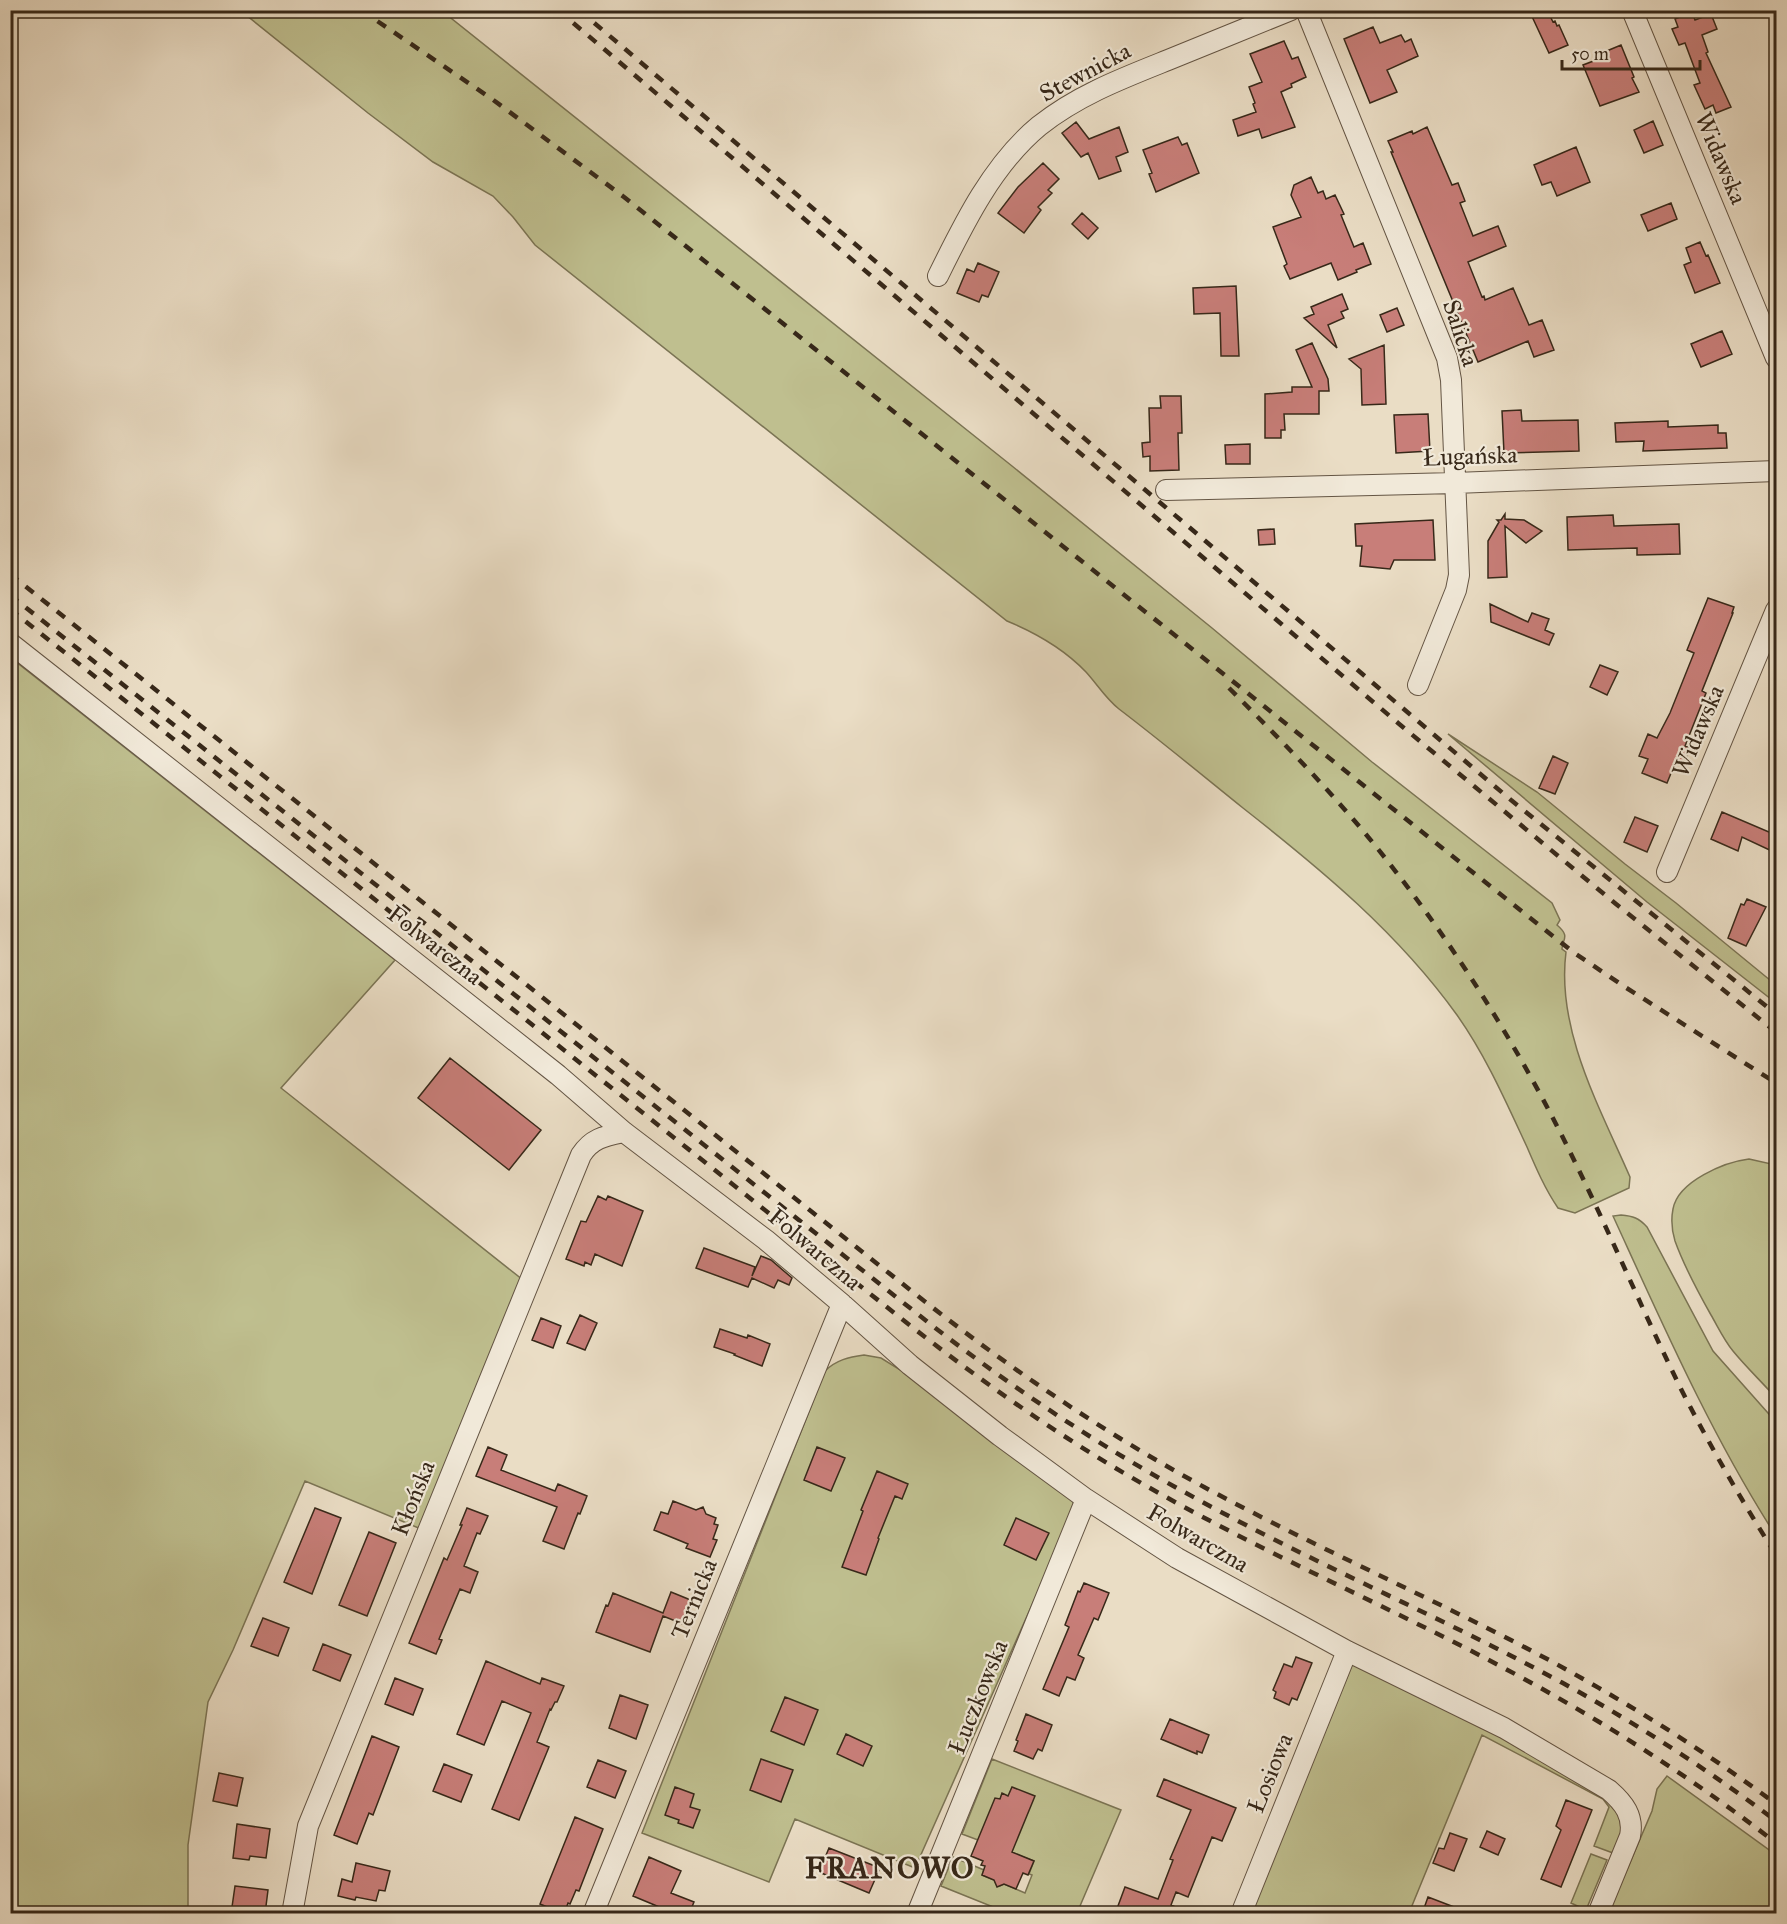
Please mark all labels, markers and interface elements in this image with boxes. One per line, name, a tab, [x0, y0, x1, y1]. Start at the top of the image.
scale bar	[1562, 33, 1700, 71]
street label: Stewnicka	[1034, 35, 1136, 108]
text: 50 m	[1571, 43, 1609, 65]
street label: Widawska	[1688, 107, 1754, 209]
street label: Salicka	[1436, 296, 1486, 371]
street label: Ługańska	[1422, 439, 1519, 473]
street label: Widawska	[1665, 680, 1731, 782]
street label: Folwarczna	[381, 899, 489, 992]
street label: Folwarczna	[762, 1201, 868, 1297]
street label: Kłońska	[384, 1455, 442, 1540]
street label: Folwarczna	[1142, 1497, 1255, 1580]
street label: Ternicka	[664, 1553, 724, 1644]
street label: Łuczkowska	[942, 1635, 1015, 1758]
street label: Łosiowa	[1241, 1728, 1300, 1817]
district label: FRANOWO	[805, 1850, 975, 1886]

